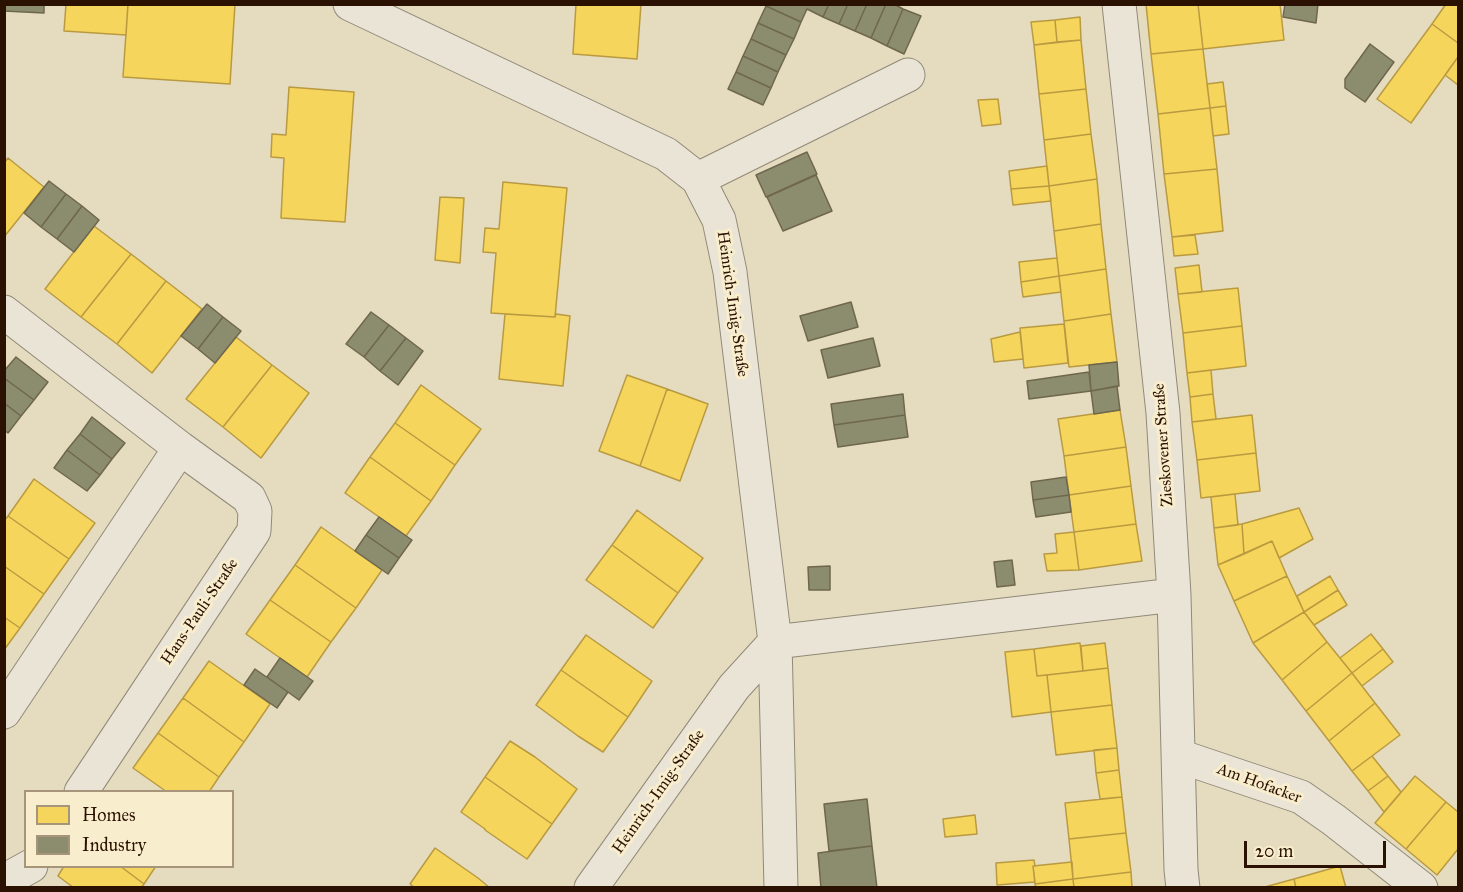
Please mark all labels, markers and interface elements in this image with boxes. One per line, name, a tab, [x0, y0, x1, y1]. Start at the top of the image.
street label: Heinrich-Imig-Straße	[712, 230, 752, 378]
street label: Zieskovener Straße	[1150, 383, 1178, 507]
street label: Hans-Pauli-Straße	[157, 555, 243, 669]
street label: Heinrich-Imig-Straße	[609, 726, 709, 858]
street label: Am Hofacker	[1214, 760, 1304, 808]
legend	[24, 790, 234, 868]
text: Homes	[82, 804, 136, 826]
scale bar	[1247, 829, 1390, 867]
text: Industry	[82, 834, 146, 856]
text: 20 m	[1255, 840, 1293, 862]

